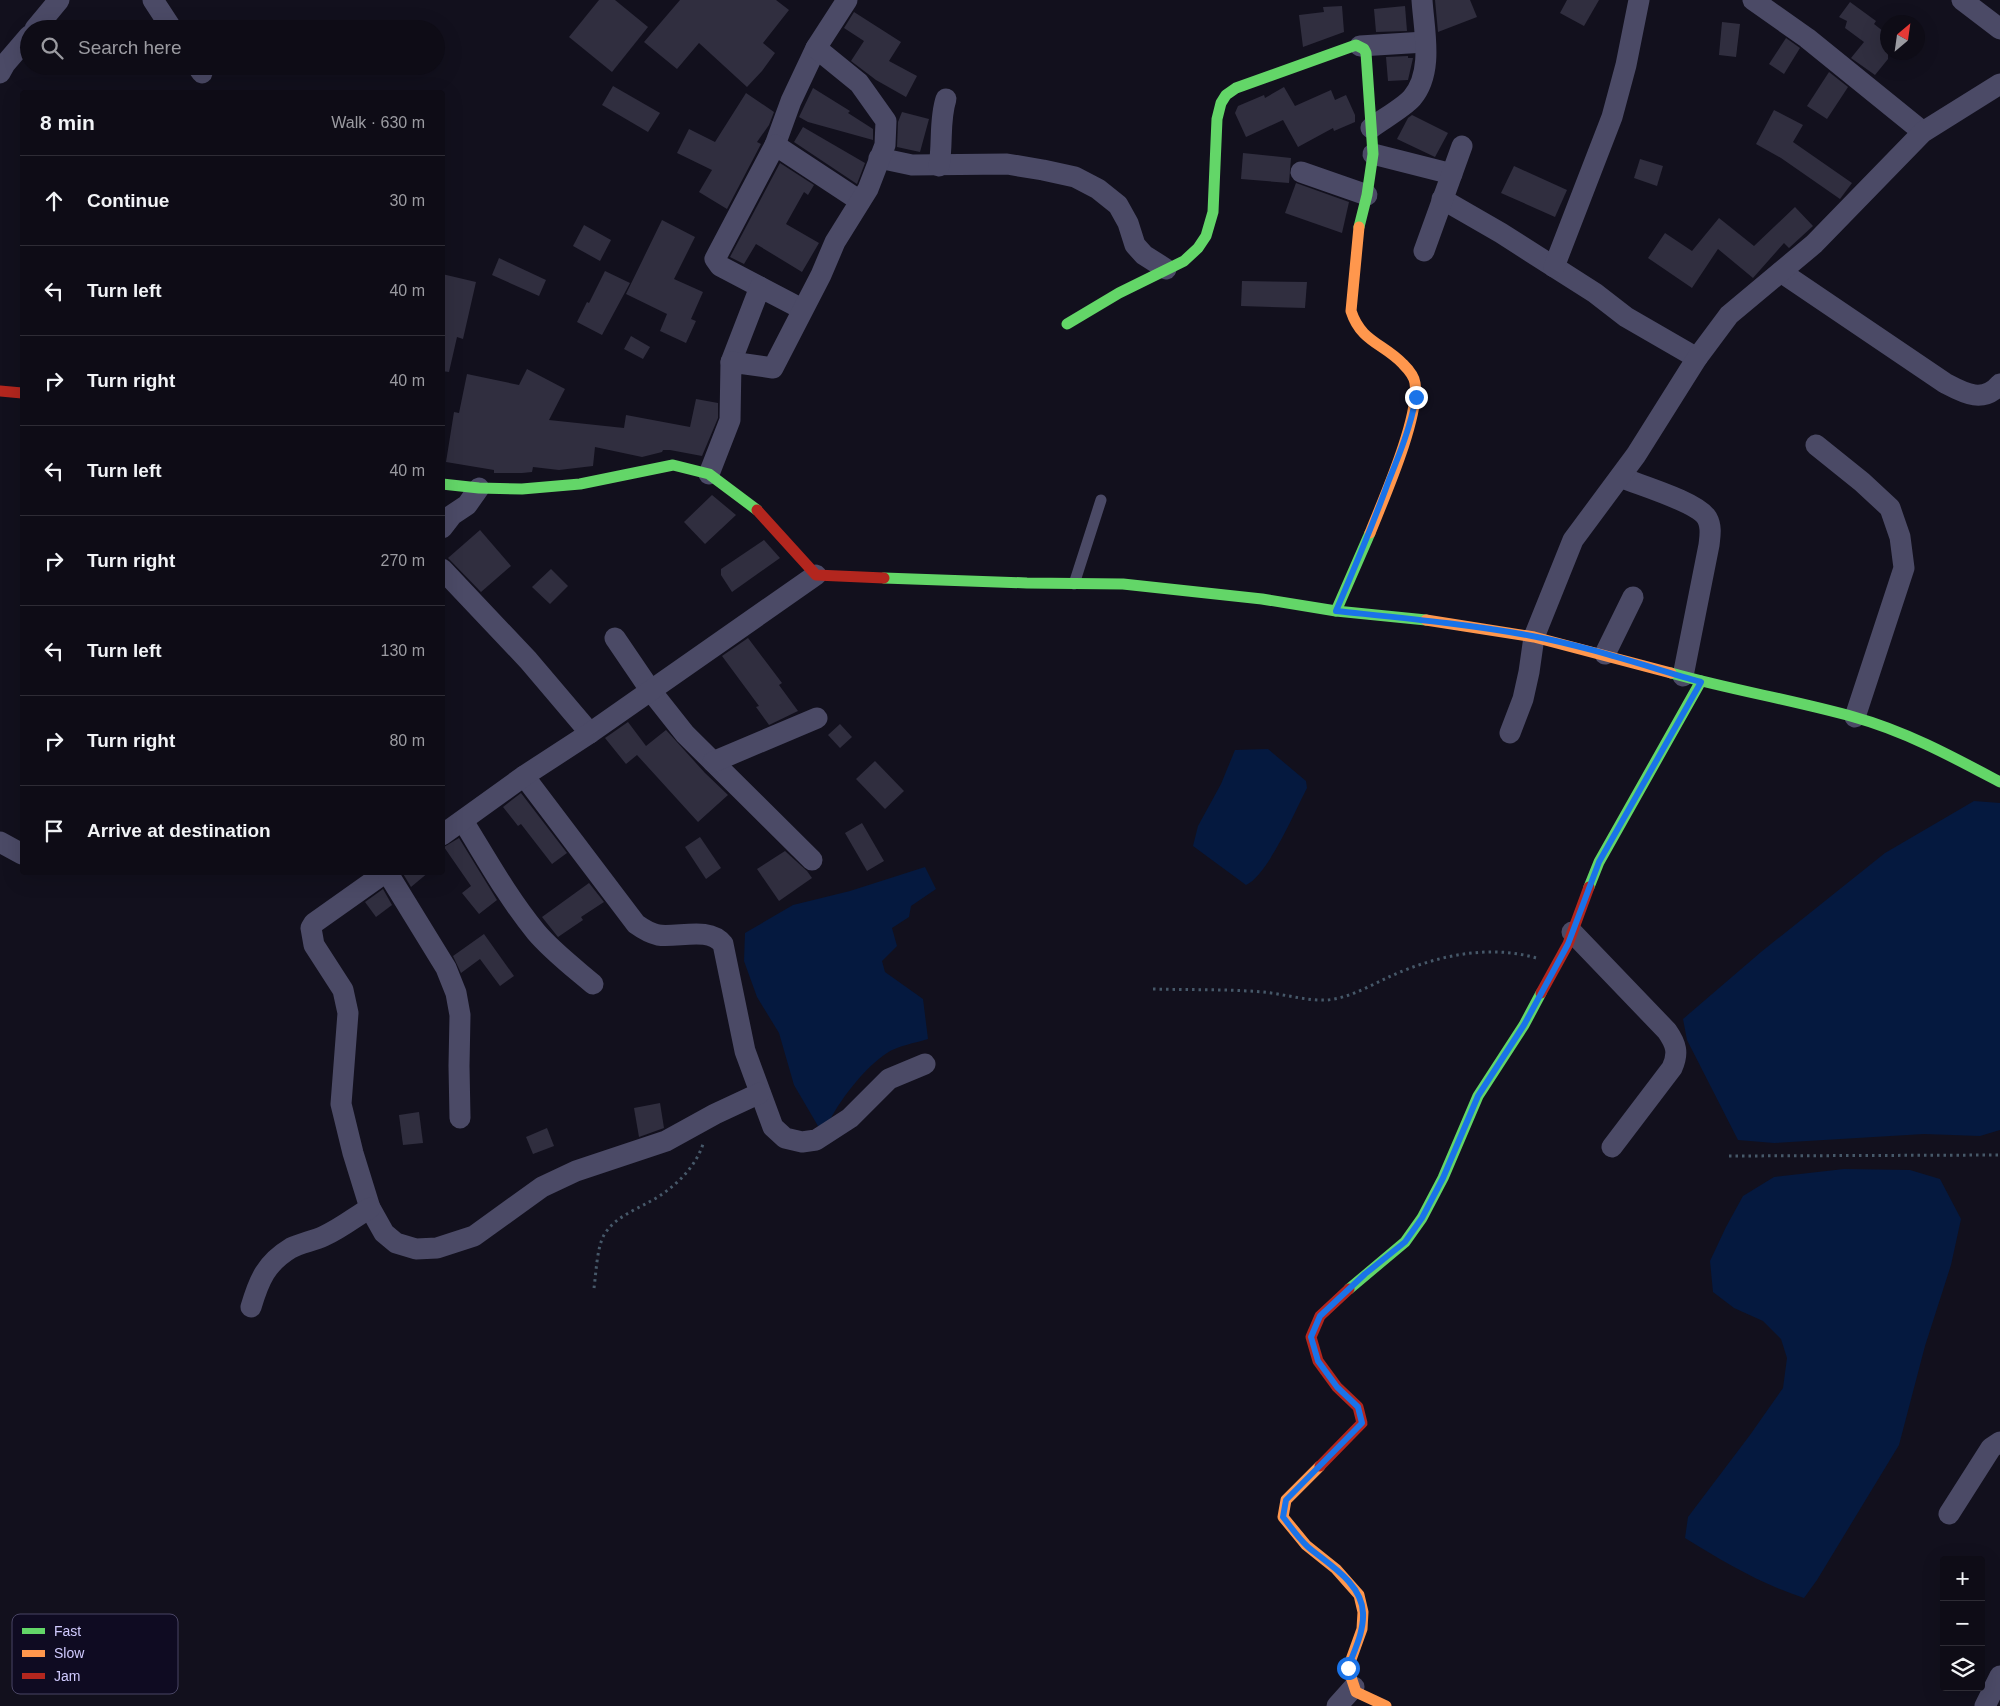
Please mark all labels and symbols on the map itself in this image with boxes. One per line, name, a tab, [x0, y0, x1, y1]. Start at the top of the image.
north arrow	[1880, 15, 1925, 60]
route end	[1405, 386, 1428, 409]
legend	[12, 1614, 178, 1694]
text: Fast	[54, 1623, 81, 1639]
text: Slow	[54, 1645, 85, 1661]
route start	[1337, 1657, 1360, 1680]
text: Jam	[54, 1668, 80, 1684]

